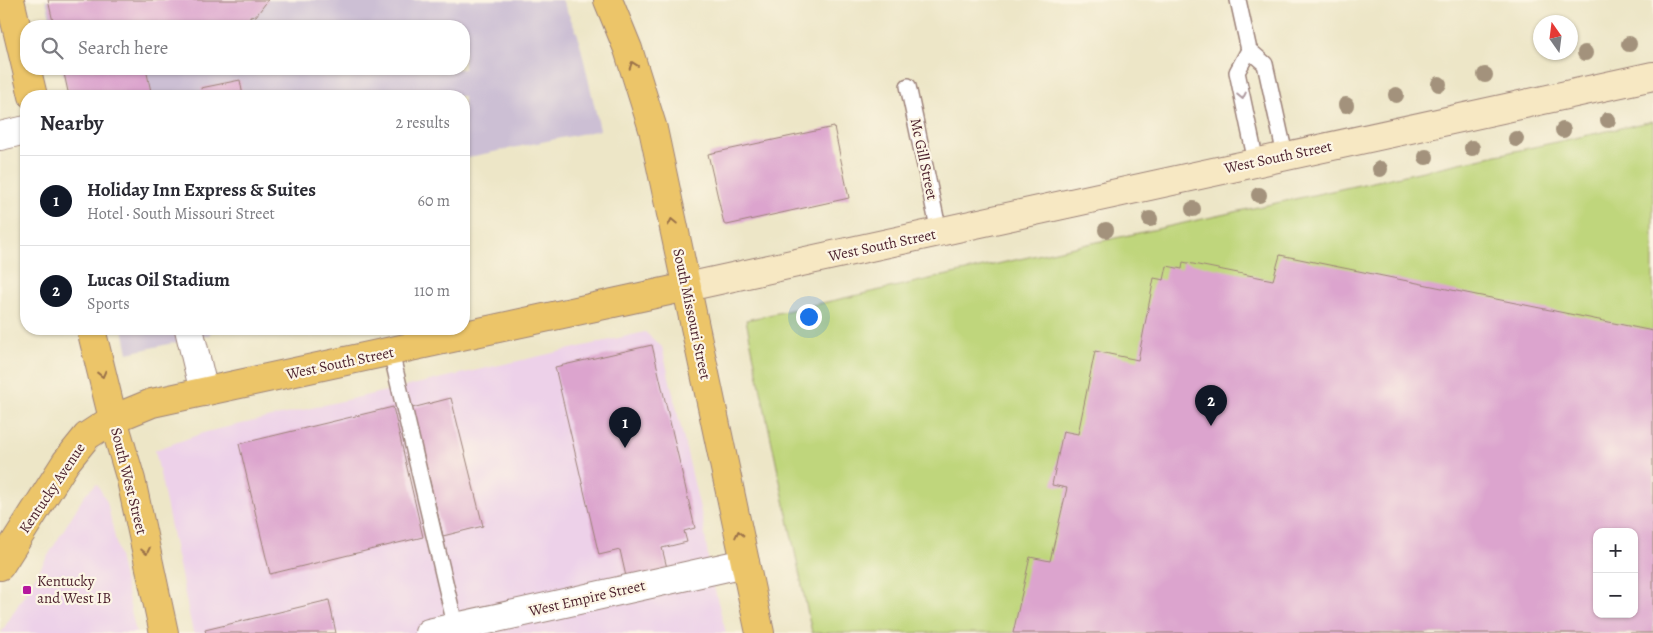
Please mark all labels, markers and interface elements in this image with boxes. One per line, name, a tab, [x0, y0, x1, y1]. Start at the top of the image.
north arrow	[1533, 15, 1578, 60]
search box	[20, 20, 470, 75]
icon: search	[38, 34, 66, 62]
text: Search here	[78, 35, 168, 61]
one-way arrow	[629, 61, 639, 69]
one-way arrow	[1237, 91, 1247, 100]
text: Nearby	[40, 109, 103, 137]
text: 2 results	[395, 112, 450, 134]
street label: Mc Gill Street	[906, 116, 942, 202]
street label: West South Street	[1221, 136, 1334, 178]
text: Holiday Inn Express & Suites	[87, 177, 316, 203]
text: 1	[53, 190, 59, 212]
text: 60 m	[418, 190, 450, 212]
text: Hotel · South Missouri Street	[87, 203, 275, 225]
one-way arrow	[668, 218, 678, 227]
street label: West South Street	[825, 224, 938, 266]
street label: South Missouri Street	[668, 247, 716, 381]
text: Lucas Oil Stadium	[87, 267, 230, 293]
text: 2	[52, 280, 60, 302]
text: 110 m	[414, 280, 450, 302]
text: Sports	[87, 293, 130, 315]
your location	[796, 304, 822, 330]
street label: West South Street	[283, 342, 396, 384]
one-way arrow	[96, 369, 107, 378]
pin: 2	[1195, 385, 1227, 426]
pin: 1	[609, 407, 641, 448]
street label: South West Street	[106, 425, 152, 537]
street label: Kentucky Avenue	[14, 439, 90, 537]
map controls	[1593, 528, 1638, 618]
button: +	[1593, 528, 1638, 573]
one-way arrow	[734, 530, 745, 538]
one-way arrow	[140, 547, 151, 556]
place label: Kentucky and West IB	[37, 571, 111, 608]
button: −	[1593, 573, 1638, 618]
street label: West Empire Street	[526, 575, 647, 621]
marker: Kentucky and West IB	[21, 584, 33, 596]

